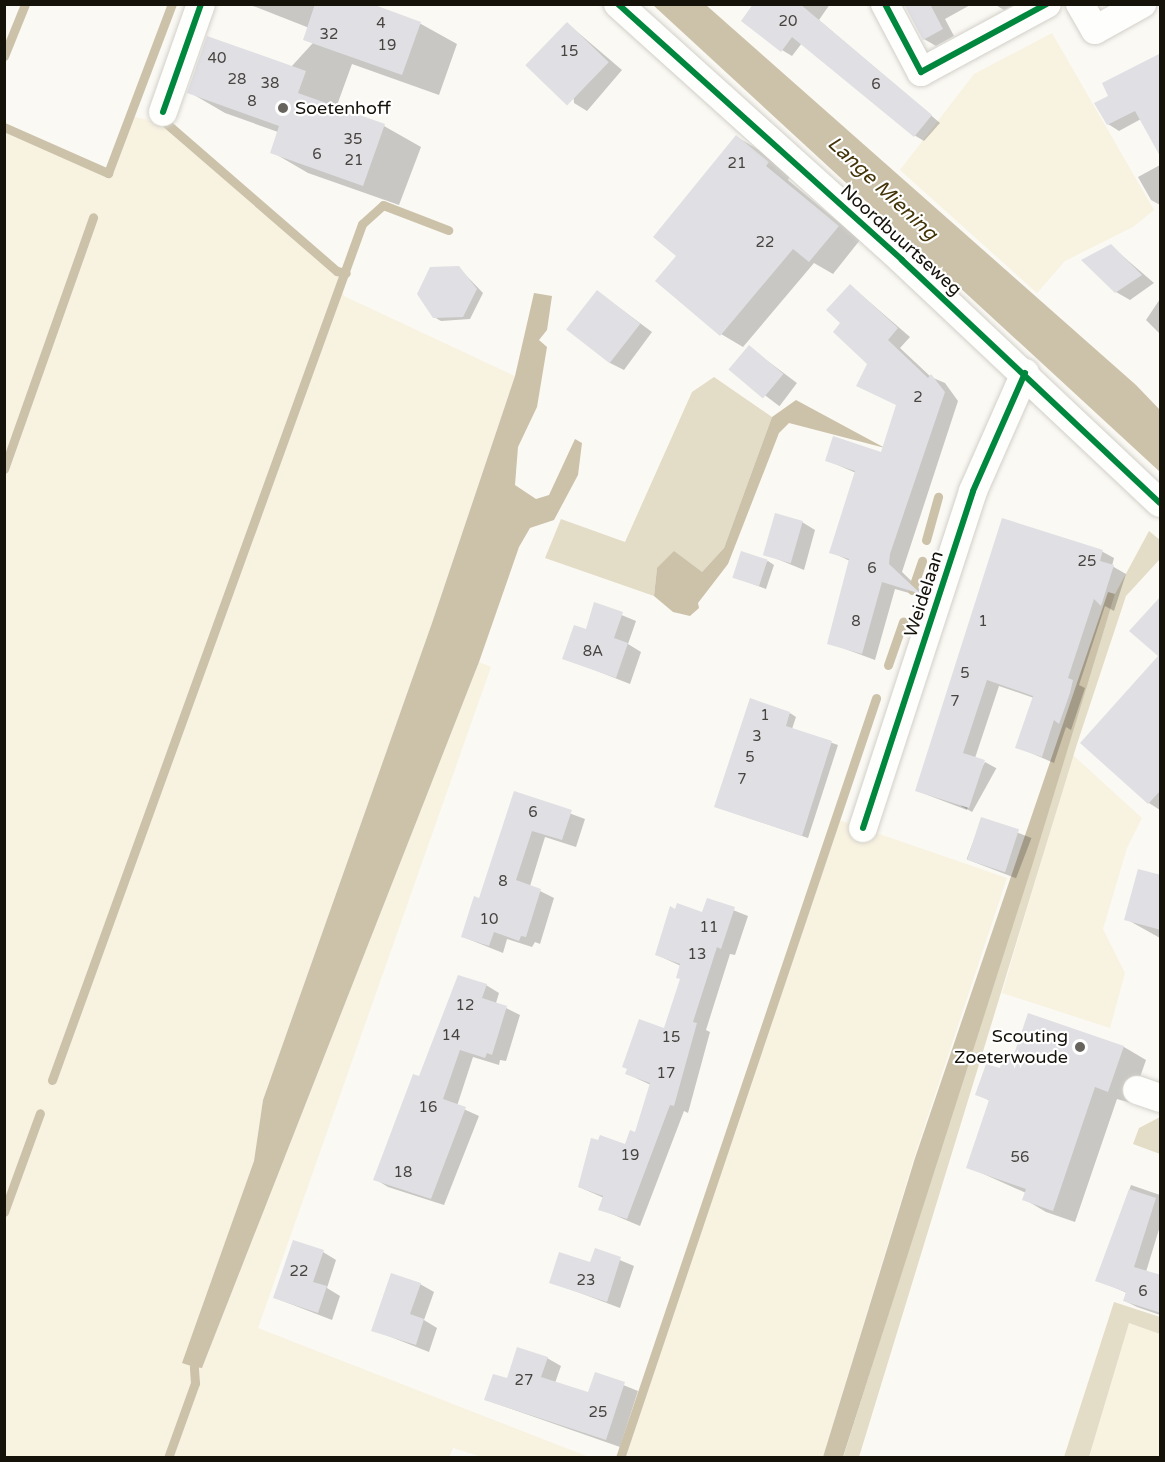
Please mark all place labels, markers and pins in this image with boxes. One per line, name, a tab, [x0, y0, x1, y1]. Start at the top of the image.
place label: Soetenhoff	[295, 97, 391, 119]
marker: Soetenhoff	[276, 101, 290, 115]
place label: Scouting Zoeterwoude	[954, 1026, 1068, 1068]
marker: Scouting Zoeterwoude	[1073, 1040, 1087, 1054]

